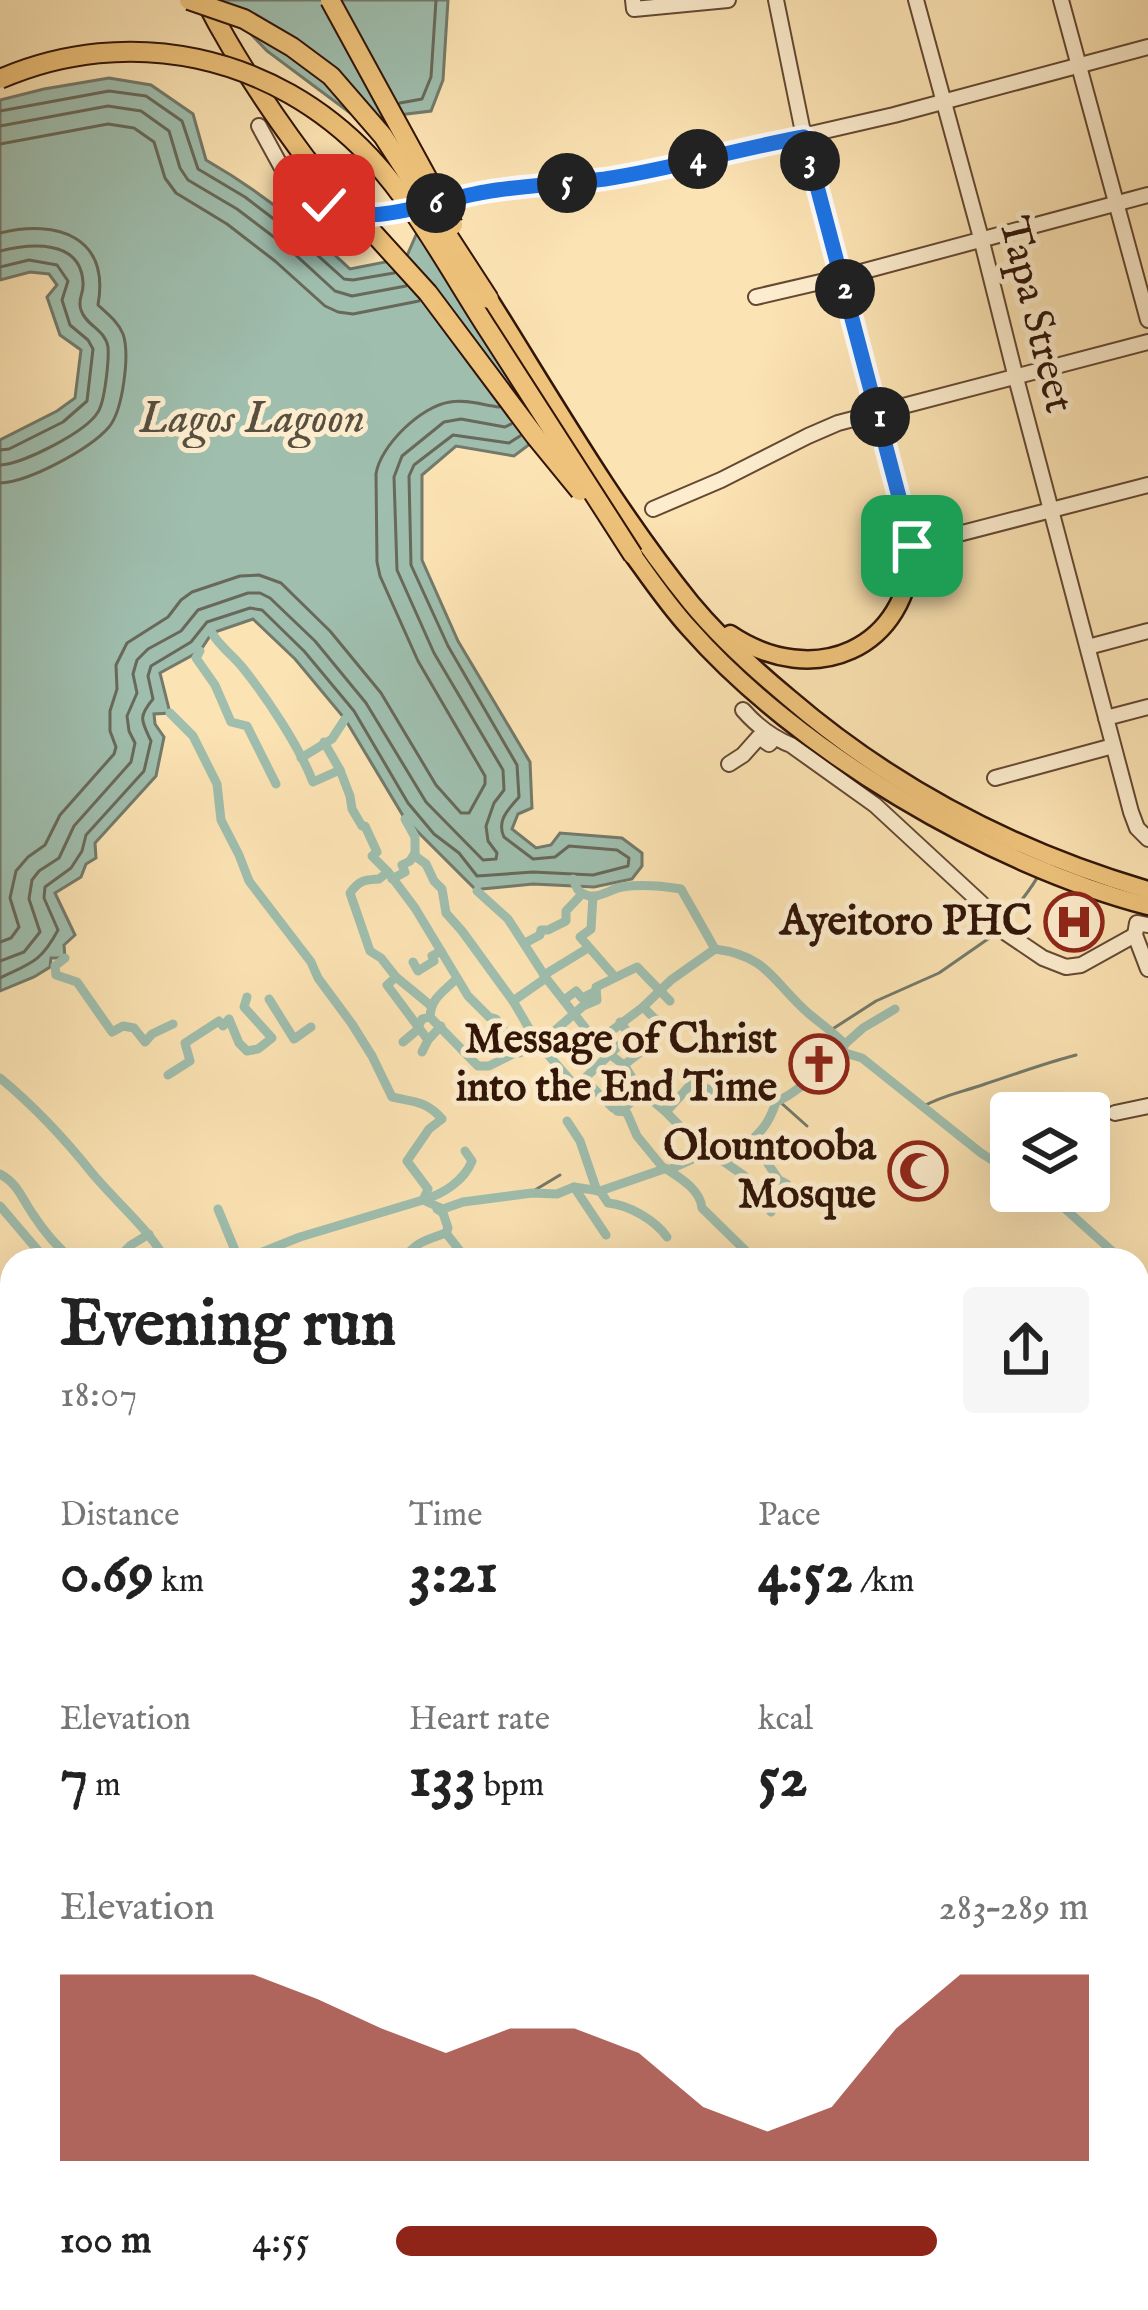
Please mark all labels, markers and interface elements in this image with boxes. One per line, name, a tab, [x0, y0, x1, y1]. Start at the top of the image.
pin: 4	[668, 129, 728, 189]
pin: 3	[780, 131, 840, 191]
text: 4	[690, 138, 706, 180]
text: 3	[804, 140, 816, 182]
pin: 5	[537, 153, 597, 213]
pin	[273, 154, 375, 256]
text: 5	[561, 162, 573, 204]
icon: check	[291, 172, 357, 238]
pin: 6	[406, 173, 466, 233]
text: 6	[429, 182, 443, 224]
street label: Tapa Street	[985, 212, 1085, 418]
pin: 2	[815, 259, 875, 319]
text: 2	[837, 268, 853, 310]
pin: 1	[850, 387, 910, 447]
water label: Lagos Lagoon	[138, 391, 365, 449]
text: 1	[874, 396, 886, 438]
pin	[861, 495, 963, 597]
icon: arrive	[879, 513, 945, 579]
hospital icon: Ayeitoro PHC	[1043, 891, 1105, 953]
place label: Ayeitoro PHC	[778, 896, 1032, 949]
place label: Message of Christ into the End Time	[456, 1014, 778, 1115]
church icon: Message of Christ into the End Time	[788, 1033, 850, 1095]
map controls	[990, 1092, 1110, 1212]
button: layers	[990, 1092, 1110, 1212]
place label: Olountooba Mosque	[663, 1121, 877, 1222]
mosque icon: Olountooba Mosque	[887, 1140, 949, 1202]
text: Evening run	[60, 1284, 396, 1368]
button: share	[963, 1287, 1089, 1413]
text: 18:07	[60, 1371, 138, 1420]
text: Distance	[60, 1495, 179, 1537]
text: Time	[409, 1495, 482, 1537]
text: Pace	[758, 1495, 820, 1537]
text: 0.69	[60, 1537, 154, 1613]
text: 3:21	[409, 1537, 498, 1613]
text: 4:52	[758, 1537, 853, 1613]
text: km	[154, 1561, 204, 1603]
text: /km	[853, 1561, 915, 1603]
text: Elevation	[60, 1699, 191, 1741]
text: Heart rate	[409, 1699, 550, 1741]
text: kcal	[758, 1699, 813, 1741]
text: 7	[60, 1741, 88, 1817]
text: 133	[409, 1741, 476, 1817]
text: 52	[758, 1741, 808, 1817]
text: m	[88, 1765, 121, 1807]
text: bpm	[476, 1765, 544, 1807]
text: Elevation	[60, 1884, 215, 1933]
text: 283–289 m	[939, 1884, 1089, 1933]
text: 100 m	[60, 2217, 151, 2266]
text: 4:55	[252, 2217, 310, 2266]

